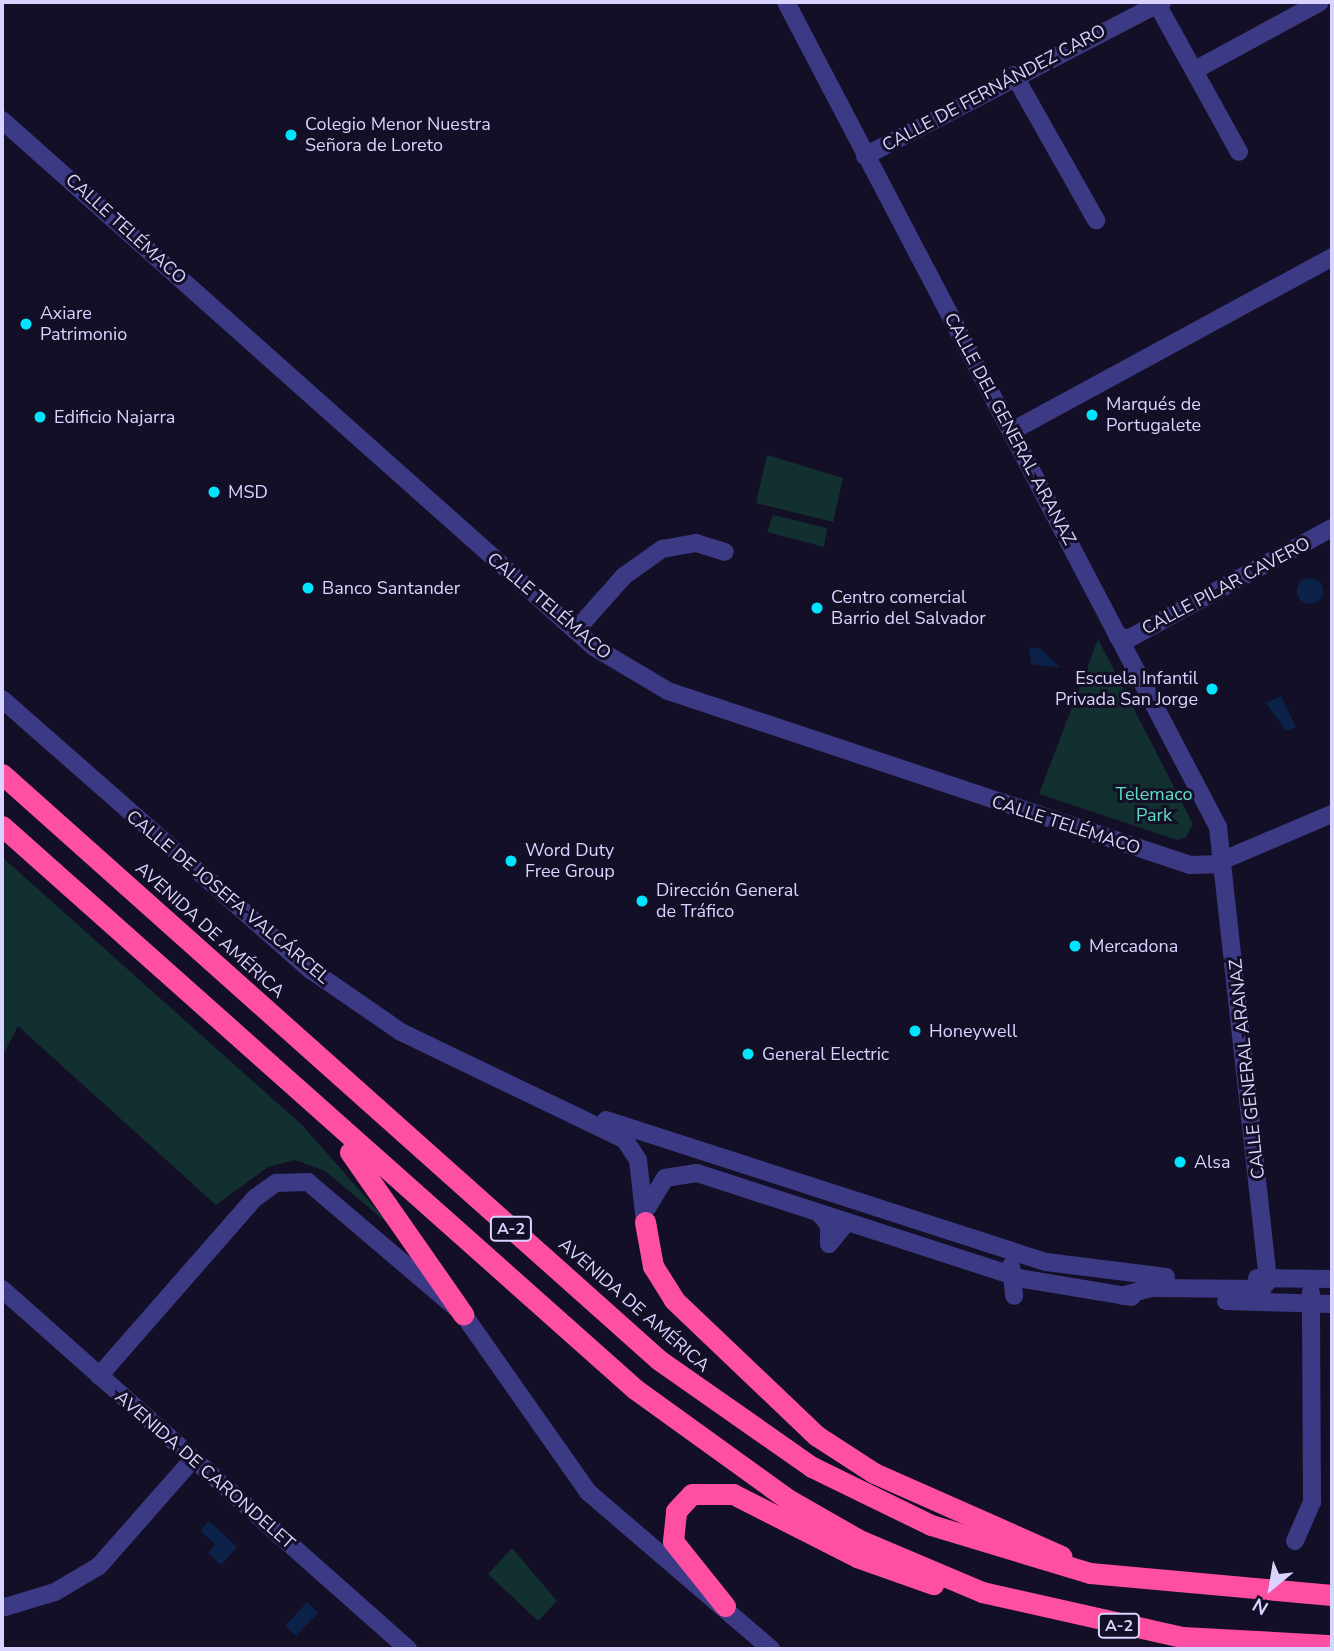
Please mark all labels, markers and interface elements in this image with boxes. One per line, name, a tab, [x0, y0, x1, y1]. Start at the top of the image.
street label: CALLE DE FERNÁNDEZ CARO	[879, 20, 1109, 156]
place label: Colegio Menor Nuestra Señora de Loreto	[305, 114, 491, 156]
marker: Colegio Menor Nuestra Señora de Loreto	[283, 127, 299, 143]
street label: CALLE TELÉMACO	[61, 169, 191, 289]
place label: Axiare Patrimonio	[40, 303, 127, 346]
street label: CALLE DEL GENERAL ARANAZ	[940, 309, 1080, 549]
marker: Axiare Patrimonio	[18, 316, 34, 332]
place label: Marqués de Portugalete	[1106, 394, 1201, 436]
place label: Edificio Najarra	[54, 406, 175, 428]
marker: Marqués de Portugalete	[1084, 407, 1100, 423]
marker: Edificio Najarra	[32, 409, 48, 425]
place label: MSD	[228, 481, 268, 503]
marker: MSD	[206, 484, 222, 500]
street label: CALLE PILAR CAVERO	[1138, 532, 1314, 640]
street label: CALLE TELÉMACO	[483, 548, 615, 664]
place label: Banco Santander	[322, 577, 460, 599]
marker: Banco Santander	[300, 580, 316, 596]
place label: Centro comercial Barrio del Salvador	[831, 587, 986, 630]
marker: Centro comercial Barrio del Salvador	[809, 600, 825, 616]
place label: Escuela Infantil Privada San Jorge	[1055, 668, 1198, 710]
marker: Escuela Infantil Privada San Jorge	[1204, 681, 1220, 697]
park label: Telemaco Park	[1116, 784, 1192, 826]
street label: CALLE TELÉMACO	[989, 791, 1143, 859]
street label: CALLE DE JOSEFA VALCÁRCEL	[122, 806, 334, 988]
place label: Word Duty Free Group	[525, 840, 615, 882]
marker: Word Duty Free Group	[503, 853, 519, 869]
street label: AVENIDA DE AMÉRICA	[131, 857, 289, 1003]
place label: Dirección General de Tráfico	[656, 880, 799, 922]
marker: Dirección General de Tráfico	[634, 893, 650, 909]
place label: Mercadona	[1089, 935, 1178, 957]
marker: Mercadona	[1067, 938, 1083, 954]
street label: CALLE GENERAL ARANAZ	[1225, 958, 1269, 1180]
place label: Honeywell	[929, 1020, 1017, 1042]
marker: Honeywell	[907, 1023, 923, 1039]
place label: General Electric	[762, 1043, 889, 1065]
marker: General Electric	[740, 1046, 756, 1062]
place label: Alsa	[1194, 1151, 1231, 1173]
marker: Alsa	[1172, 1154, 1188, 1170]
road number: A-2	[488, 1217, 534, 1242]
street label: AVENIDA DE AMÉRICA	[554, 1234, 714, 1376]
street label: AVENIDA DE CARONDELET	[111, 1386, 299, 1554]
north arrow	[1236, 1553, 1306, 1623]
text: N	[1248, 1591, 1273, 1621]
road number: A-2	[1096, 1614, 1142, 1638]

